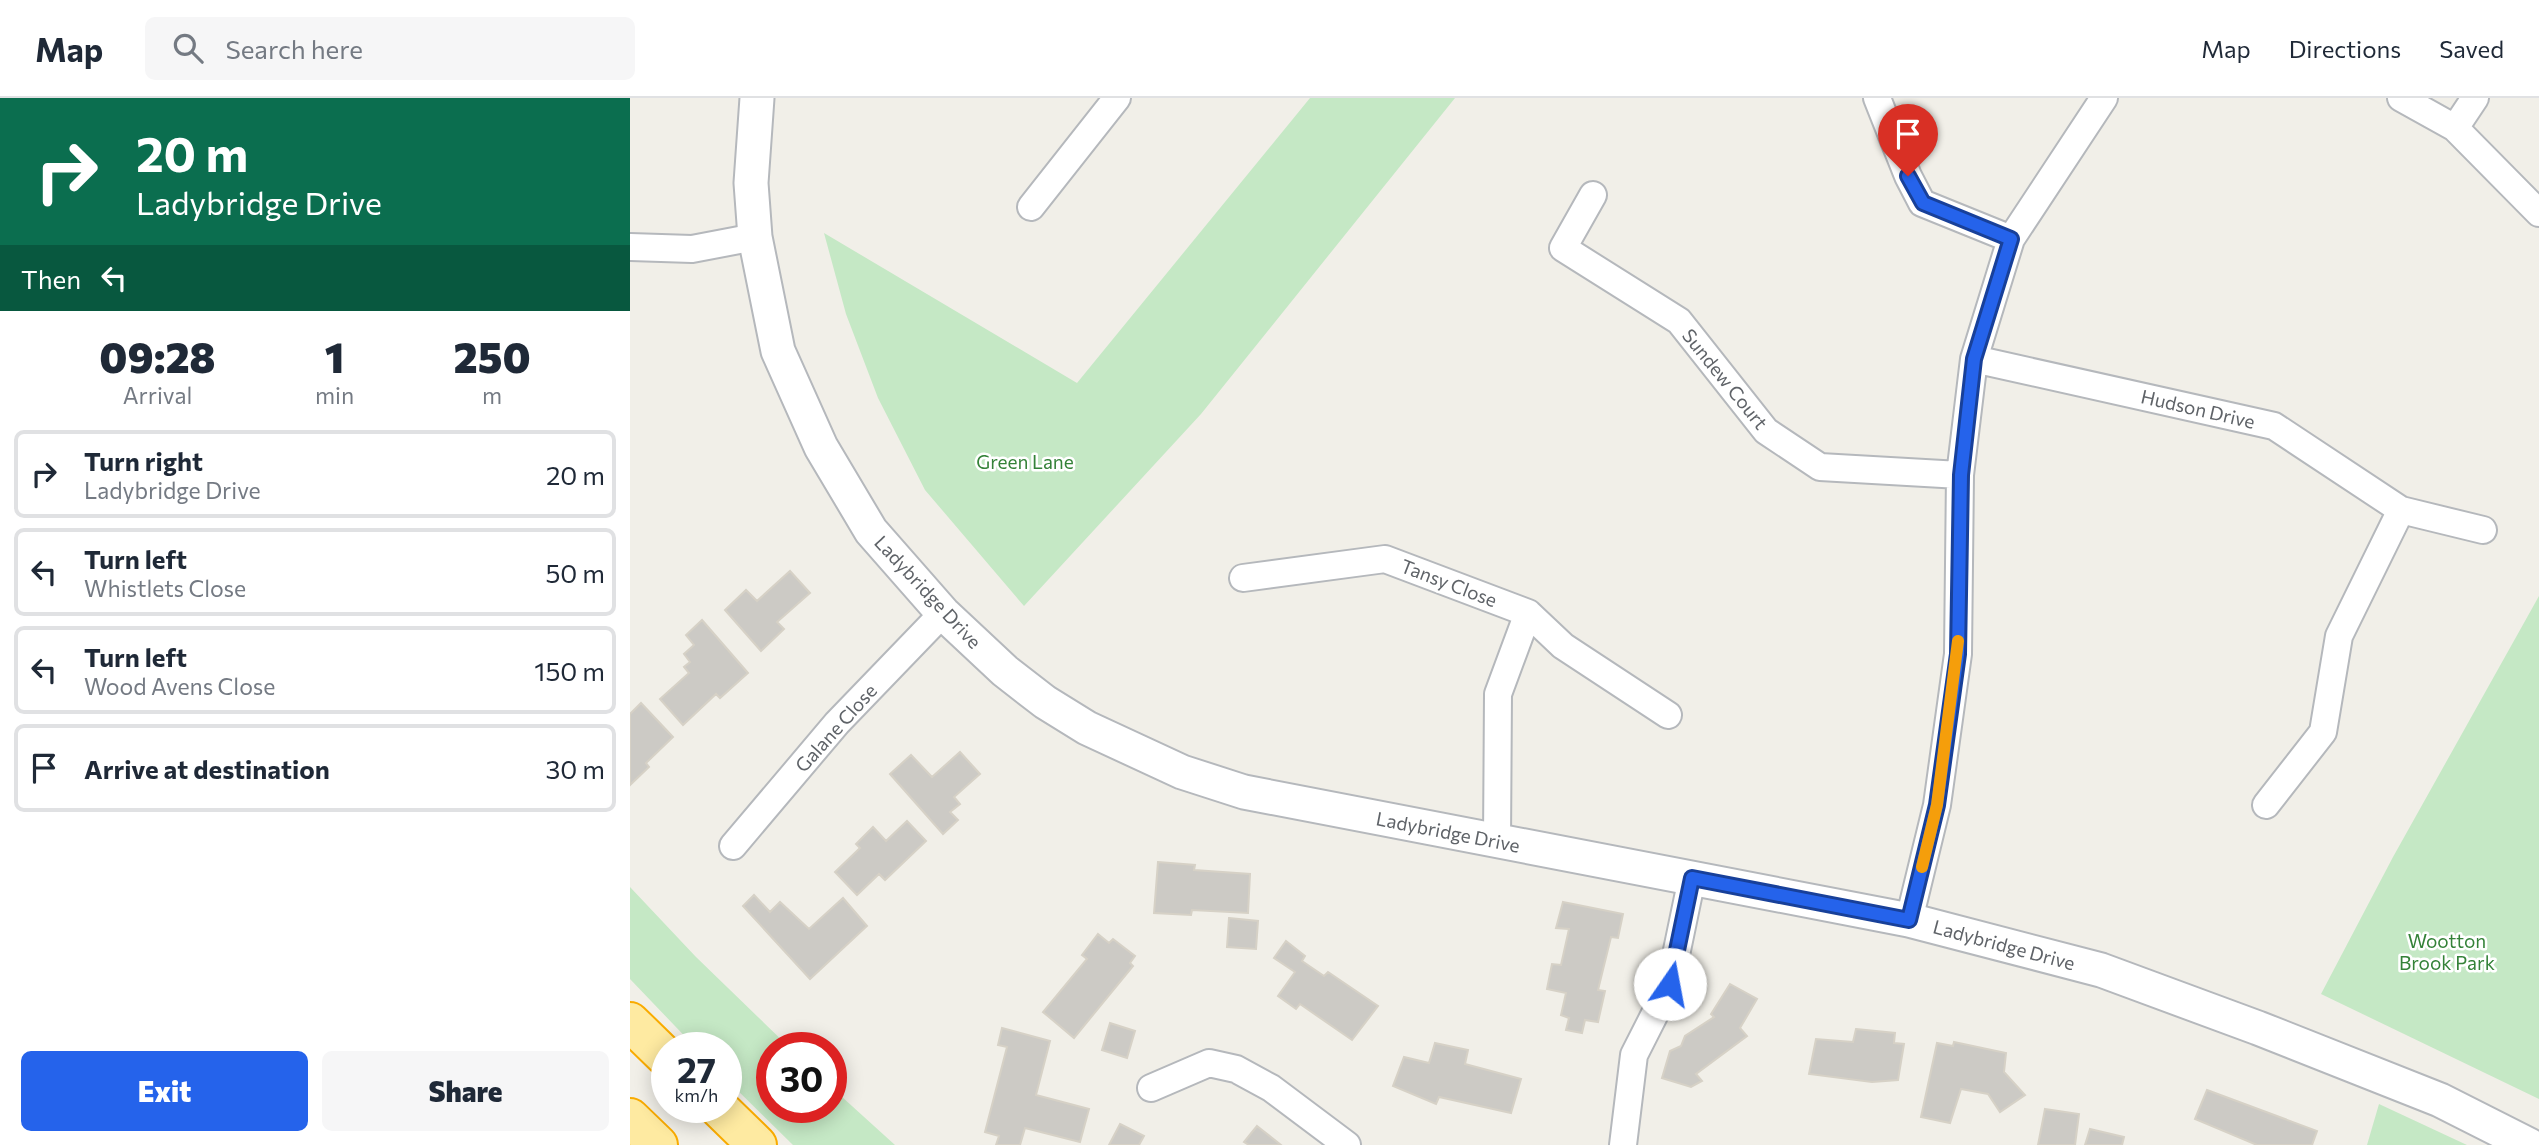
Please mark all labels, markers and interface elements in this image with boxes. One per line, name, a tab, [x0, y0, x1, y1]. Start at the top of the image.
search box	[145, 17, 635, 80]
text: Map	[35, 28, 103, 69]
icon: search	[169, 29, 207, 67]
text: Search here	[225, 33, 363, 64]
text: Map	[2201, 34, 2251, 63]
text: Directions	[2289, 34, 2401, 63]
text: Saved	[2439, 34, 2504, 63]
pin	[1878, 104, 1938, 176]
icon: arrive	[1889, 115, 1927, 153]
text: 20 m	[136, 122, 248, 182]
icon: right	[21, 126, 112, 217]
text: Ladybridge Drive	[136, 182, 382, 222]
icon: left	[95, 259, 133, 297]
text: Then	[21, 263, 81, 294]
street label: Sundew Court	[1678, 324, 1773, 434]
text: 09:28	[99, 330, 216, 382]
text: 1	[325, 330, 344, 382]
text: 250	[453, 330, 531, 382]
text: Arrival	[123, 381, 192, 409]
text: min	[315, 381, 354, 409]
text: m	[482, 381, 502, 409]
street label: Hudson Drive	[2139, 384, 2257, 433]
text: Turn right	[84, 445, 203, 476]
park label: Green Lane	[976, 450, 1074, 473]
icon: right	[25, 455, 63, 493]
text: 20 m	[546, 459, 605, 490]
text: Ladybridge Drive	[84, 476, 261, 504]
street label: Ladybridge Drive	[870, 530, 987, 653]
text: Turn left	[84, 543, 187, 574]
icon: left	[25, 553, 63, 591]
street label: Tansy Close	[1398, 554, 1500, 611]
text: 50 m	[545, 557, 605, 588]
text: Whistlets Close	[84, 574, 246, 602]
text: Turn left	[84, 641, 187, 672]
icon: left	[25, 651, 63, 689]
text: 150 m	[534, 655, 605, 686]
text: Wood Avens Close	[84, 672, 275, 700]
street label: Galane Close	[790, 679, 881, 777]
icon: arrive	[25, 749, 63, 787]
text: Arrive at destination	[84, 753, 330, 784]
text: 30 m	[546, 753, 605, 784]
street label: Ladybridge Drive	[1374, 806, 1522, 857]
street label: Ladybridge Drive	[1931, 915, 2078, 975]
park label: Wootton Brook Park	[2399, 929, 2495, 974]
position arrow	[1633, 947, 1707, 1021]
speed limit sign: 30	[756, 1032, 847, 1123]
text: 27	[677, 1047, 716, 1090]
button: Exit	[21, 1051, 308, 1131]
button: Share	[322, 1051, 609, 1131]
text: km/h	[675, 1084, 718, 1106]

